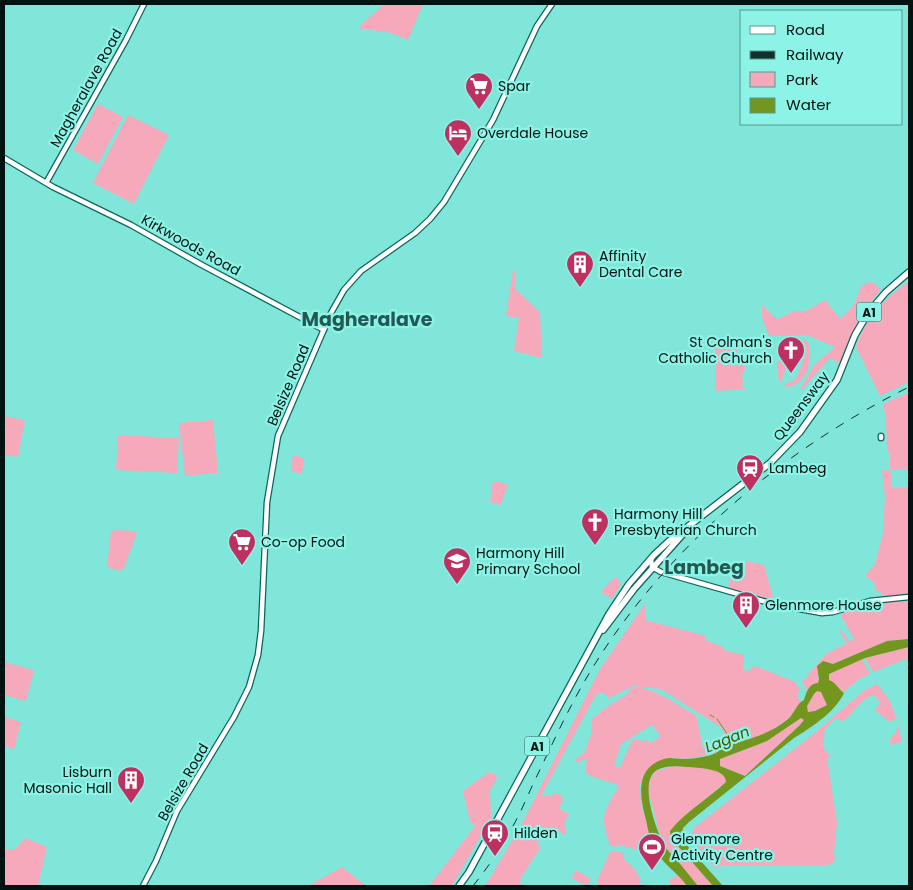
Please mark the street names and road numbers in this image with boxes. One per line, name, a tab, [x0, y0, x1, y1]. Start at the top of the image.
street label: Magheralave Road	[45, 25, 127, 151]
street label: Kirkwoods Road	[138, 209, 244, 281]
road number: A1	[856, 302, 882, 322]
street label: Belsize Road	[262, 341, 314, 429]
street label: Queensway	[768, 367, 834, 445]
road number: A1	[524, 736, 550, 756]
street label: Belsize Road	[153, 739, 213, 825]

